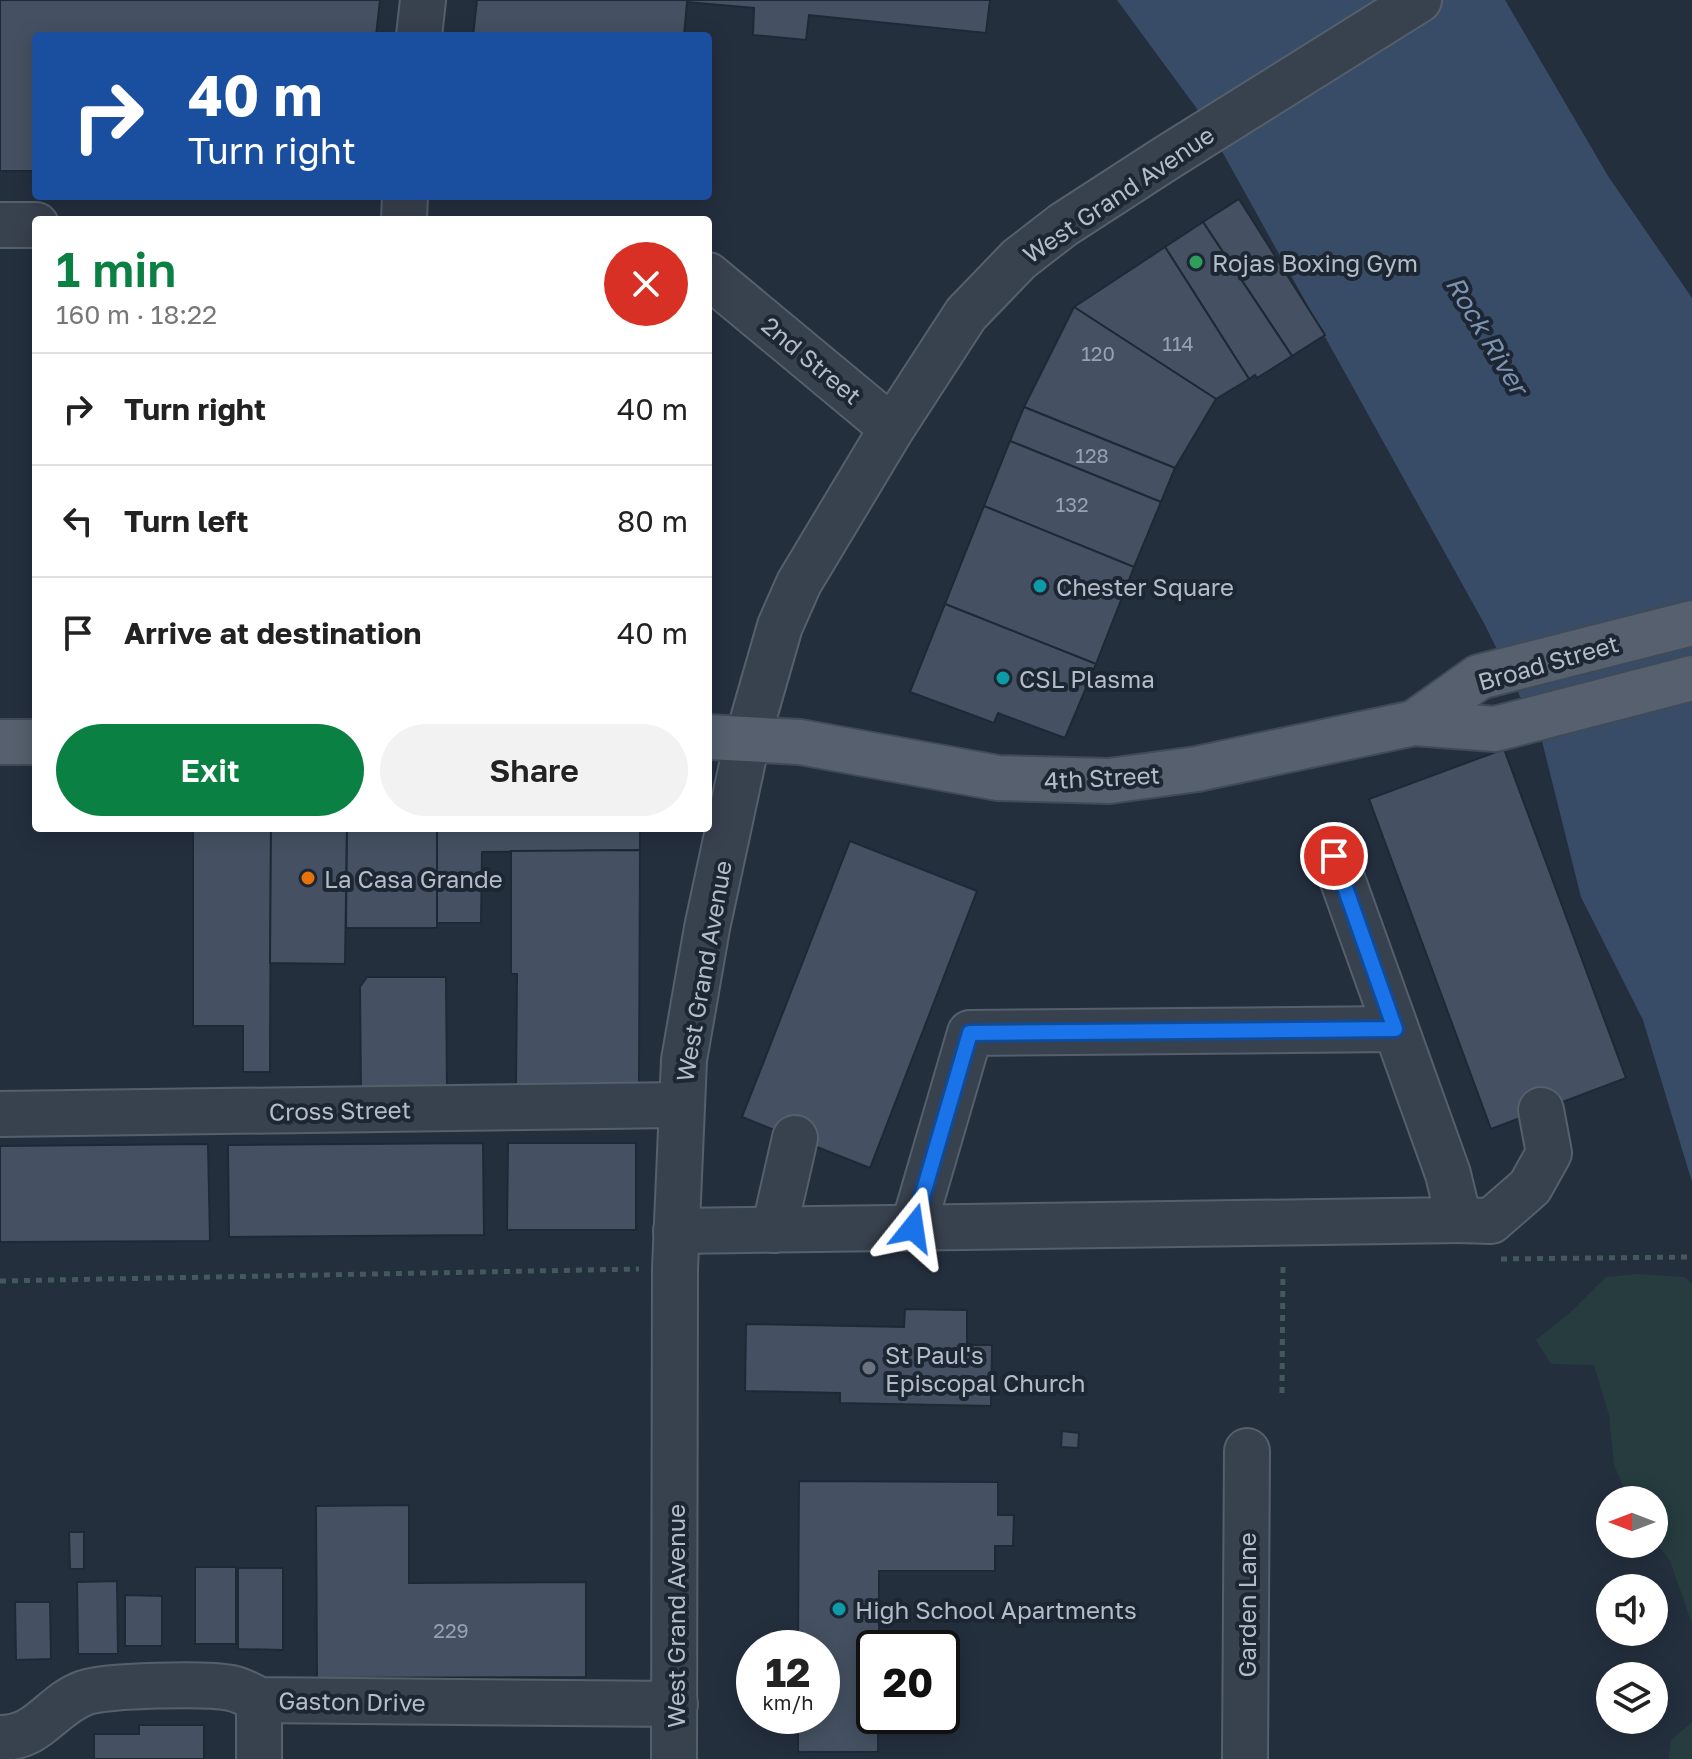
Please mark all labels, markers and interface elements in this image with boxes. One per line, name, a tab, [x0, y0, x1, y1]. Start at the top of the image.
text: 40 m	[188, 61, 322, 128]
icon: right	[56, 64, 160, 168]
street label: West Grand Avenue	[1017, 119, 1219, 269]
text: Turn right	[188, 129, 356, 172]
text: 1 min	[56, 240, 176, 298]
button: close	[604, 242, 688, 326]
place label: Rojas Boxing Gym	[1212, 248, 1418, 277]
marker: Rojas Boxing Gym	[1187, 253, 1205, 271]
water label: Rock River	[1440, 270, 1536, 403]
text: 160 m · 18:22	[56, 299, 217, 330]
street label: 2nd Street	[757, 310, 867, 410]
house number: 114	[1162, 331, 1194, 355]
house number: 120	[1081, 341, 1115, 365]
icon: right	[56, 387, 100, 431]
text: Turn right	[124, 391, 266, 427]
text: 40 m	[617, 391, 688, 427]
house number: 128	[1075, 443, 1109, 467]
house number: 132	[1056, 492, 1089, 516]
icon: left	[56, 499, 100, 543]
text: Turn left	[124, 503, 249, 539]
text: 80 m	[617, 503, 688, 539]
place label: Chester Square	[1056, 572, 1234, 601]
marker: Chester Square	[1031, 577, 1049, 595]
icon: arrive	[56, 611, 100, 655]
text: Arrive at destination	[124, 615, 421, 651]
text: 40 m	[617, 615, 688, 651]
street label: Broad Street	[1474, 628, 1622, 696]
place label: CSL Plasma	[1019, 664, 1155, 693]
marker: CSL Plasma	[994, 669, 1012, 687]
button: Exit	[56, 724, 364, 816]
button: Share	[380, 724, 688, 816]
street label: 4th Street	[1043, 759, 1161, 795]
pin	[1300, 822, 1368, 890]
icon: arrive	[1312, 834, 1356, 878]
street label: West Grand Avenue	[669, 858, 737, 1084]
place label: La Casa Grande	[324, 864, 503, 893]
marker: La Casa Grande	[299, 869, 317, 887]
street label: Cross Street	[269, 1094, 411, 1126]
position arrow	[871, 1186, 955, 1270]
place label: St Paul's Episcopal Church	[885, 1340, 1086, 1397]
marker: St Paul's Episcopal Church	[860, 1359, 878, 1377]
north arrow	[1596, 1486, 1668, 1558]
map controls	[1596, 1486, 1668, 1734]
street label: West Grand Avenue	[661, 1504, 690, 1728]
street label: Garden Lane	[1232, 1532, 1261, 1678]
button: sound	[1596, 1574, 1668, 1646]
place label: High School Apartments	[855, 1595, 1137, 1624]
marker: High School Apartments	[830, 1600, 848, 1618]
house number: 229	[433, 1618, 469, 1642]
speed limit sign: 20	[856, 1630, 960, 1734]
text: 12	[766, 1648, 811, 1696]
button: layers	[1596, 1662, 1668, 1734]
street label: Gaston Drive	[278, 1685, 426, 1717]
text: km/h	[763, 1690, 813, 1714]

